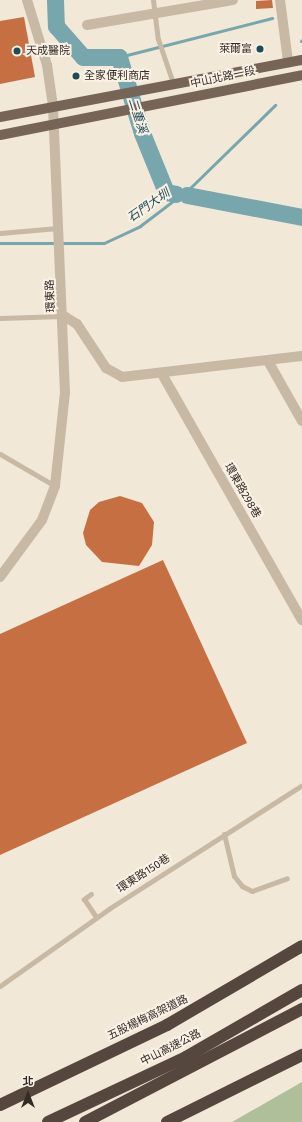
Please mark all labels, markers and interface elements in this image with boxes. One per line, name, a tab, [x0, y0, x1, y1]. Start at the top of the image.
place label: 萊爾富	[219, 42, 252, 56]
place label: 天成醫院	[26, 44, 70, 58]
marker: 萊爾富	[255, 44, 265, 54]
marker: 天成醫院	[11, 45, 23, 57]
street label: 中山北路一段	[189, 65, 257, 91]
place label: 全家便利商店	[84, 69, 150, 83]
marker: 全家便利商店	[71, 71, 81, 81]
water label: 二重溪	[125, 97, 149, 135]
water label: 石門大圳	[125, 186, 173, 226]
street label: 環東路	[44, 279, 58, 313]
street label: 環東路298巷	[221, 461, 263, 521]
street label: 環東路150巷	[115, 852, 173, 896]
street label: 五股楊梅高架道路	[106, 993, 190, 1043]
street label: 中山高速公路	[139, 1027, 203, 1069]
north arrow	[8, 1074, 48, 1114]
text: 北	[23, 1075, 34, 1088]

